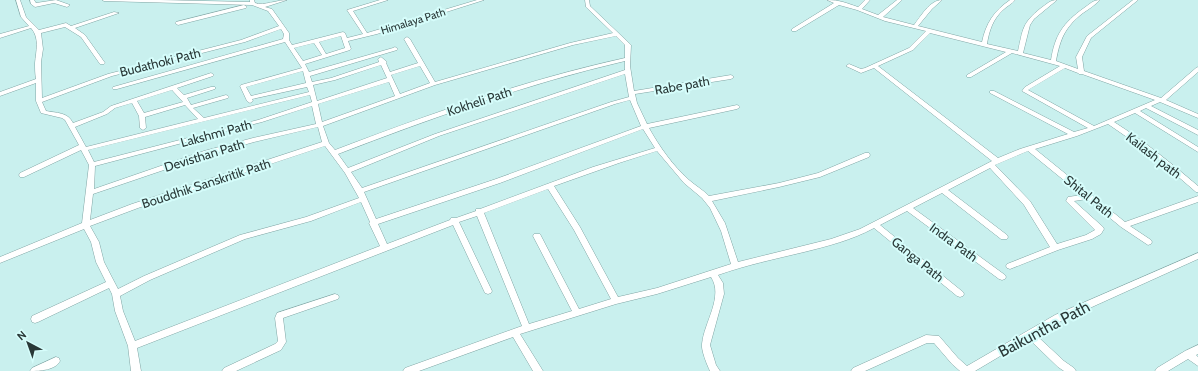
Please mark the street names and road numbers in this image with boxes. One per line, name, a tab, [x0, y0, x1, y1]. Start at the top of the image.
street label: Himalaya Path	[379, 5, 447, 37]
street label: Budathoki Path	[118, 44, 202, 80]
street label: Rabe path	[653, 72, 711, 98]
street label: Kokheli Path	[445, 83, 513, 119]
street label: Lakshmi Path	[179, 116, 253, 150]
street label: Kailash path	[1123, 128, 1185, 182]
street label: Devisthan Path	[162, 135, 246, 175]
street label: Bouddhik Sanskritik Path	[140, 155, 272, 211]
street label: Shital Path	[1061, 171, 1117, 221]
street label: Indra Path	[927, 219, 981, 265]
street label: Ganga Path	[889, 233, 947, 285]
street label: Baikuntha Path	[995, 297, 1093, 361]

